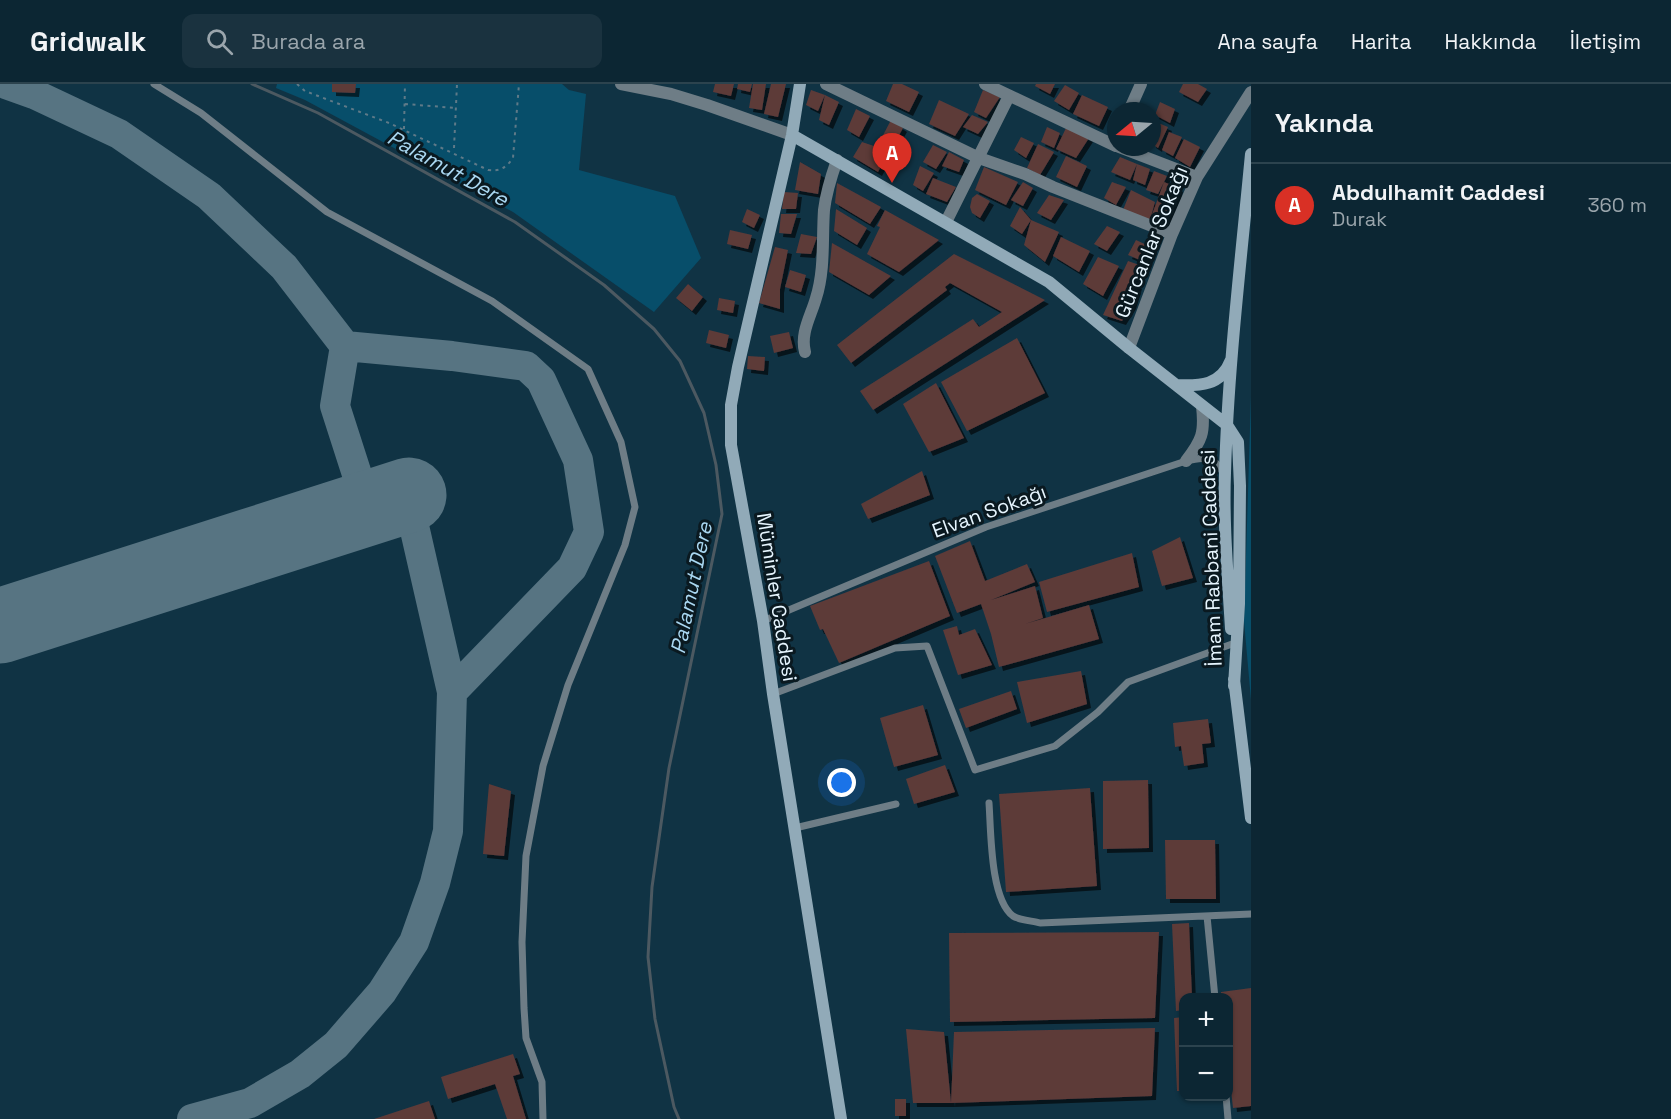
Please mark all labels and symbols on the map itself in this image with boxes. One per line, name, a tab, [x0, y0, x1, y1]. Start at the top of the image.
north arrow	[1107, 102, 1161, 156]
water label: Palamut Dere	[383, 124, 514, 213]
pin: A	[872, 134, 912, 183]
street label: Gürcanlar Sokağı	[1109, 162, 1193, 322]
street label: İmam Rabbani Caddesi	[1194, 449, 1228, 667]
street label: Elvan Sokağı	[928, 478, 1050, 544]
street label: Müminler Caddesi	[751, 511, 803, 683]
water label: Palamut Dere	[664, 518, 718, 656]
your location	[827, 768, 856, 797]

